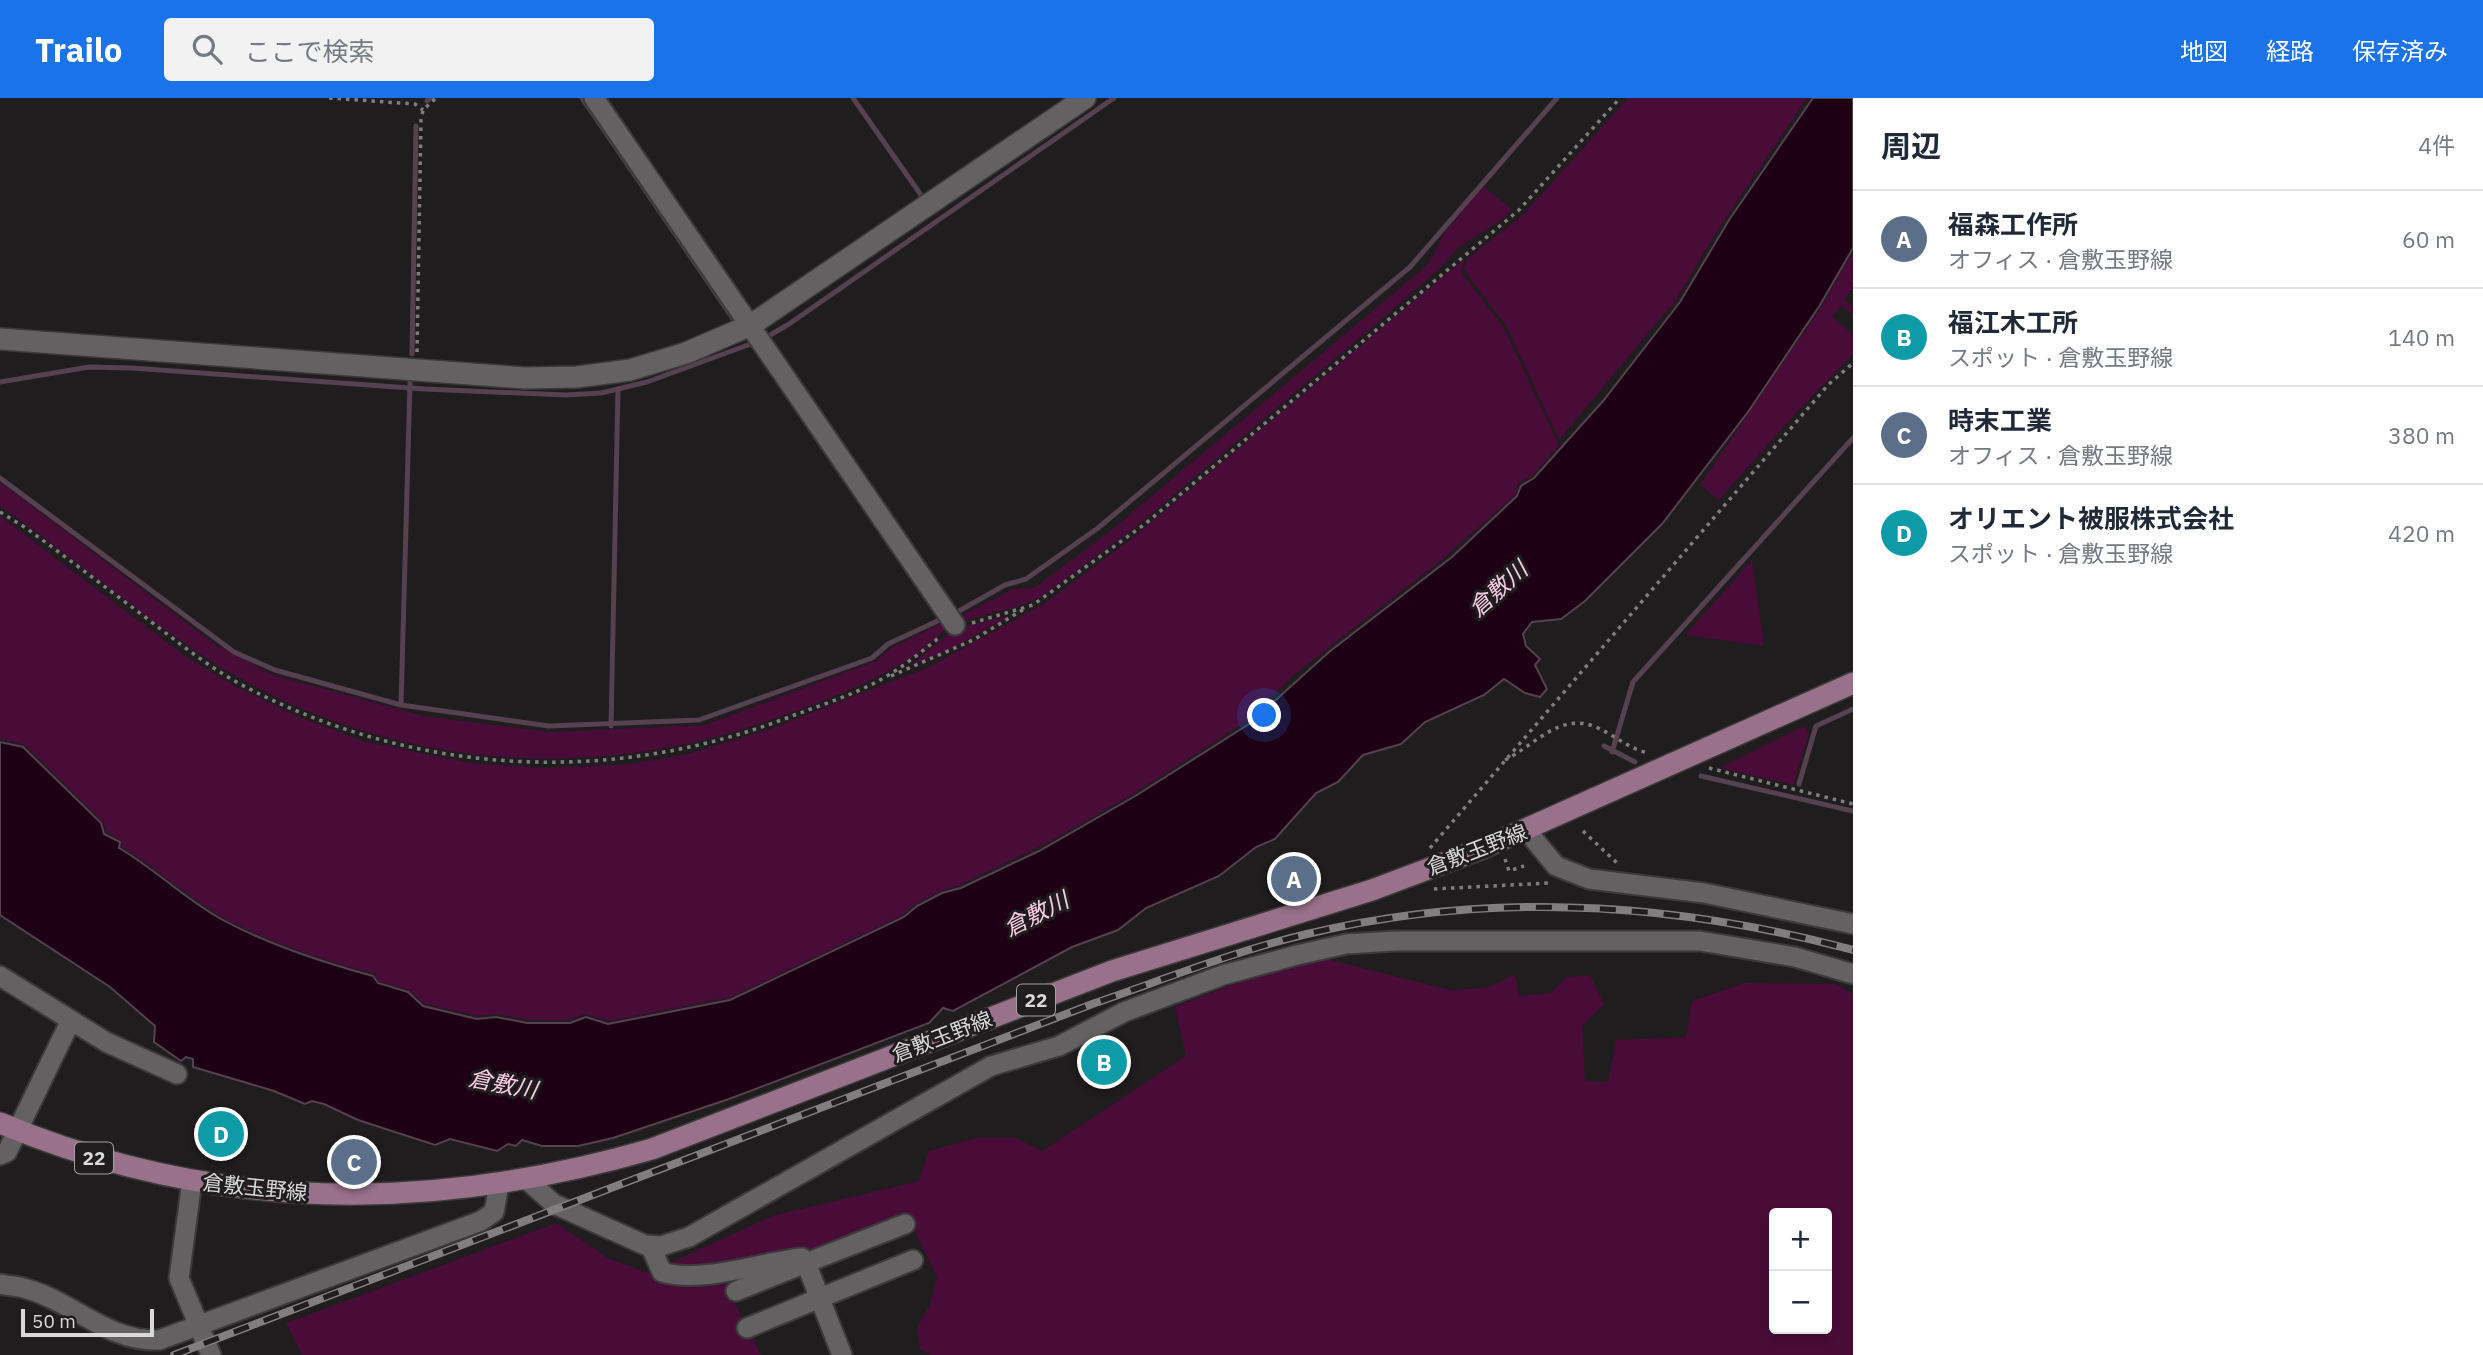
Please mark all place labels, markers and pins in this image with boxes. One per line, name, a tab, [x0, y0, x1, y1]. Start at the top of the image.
pin: A	[1271, 853, 1317, 905]
pin: B	[1081, 1036, 1127, 1088]
pin: D	[198, 1108, 244, 1160]
pin: C	[331, 1136, 377, 1188]

